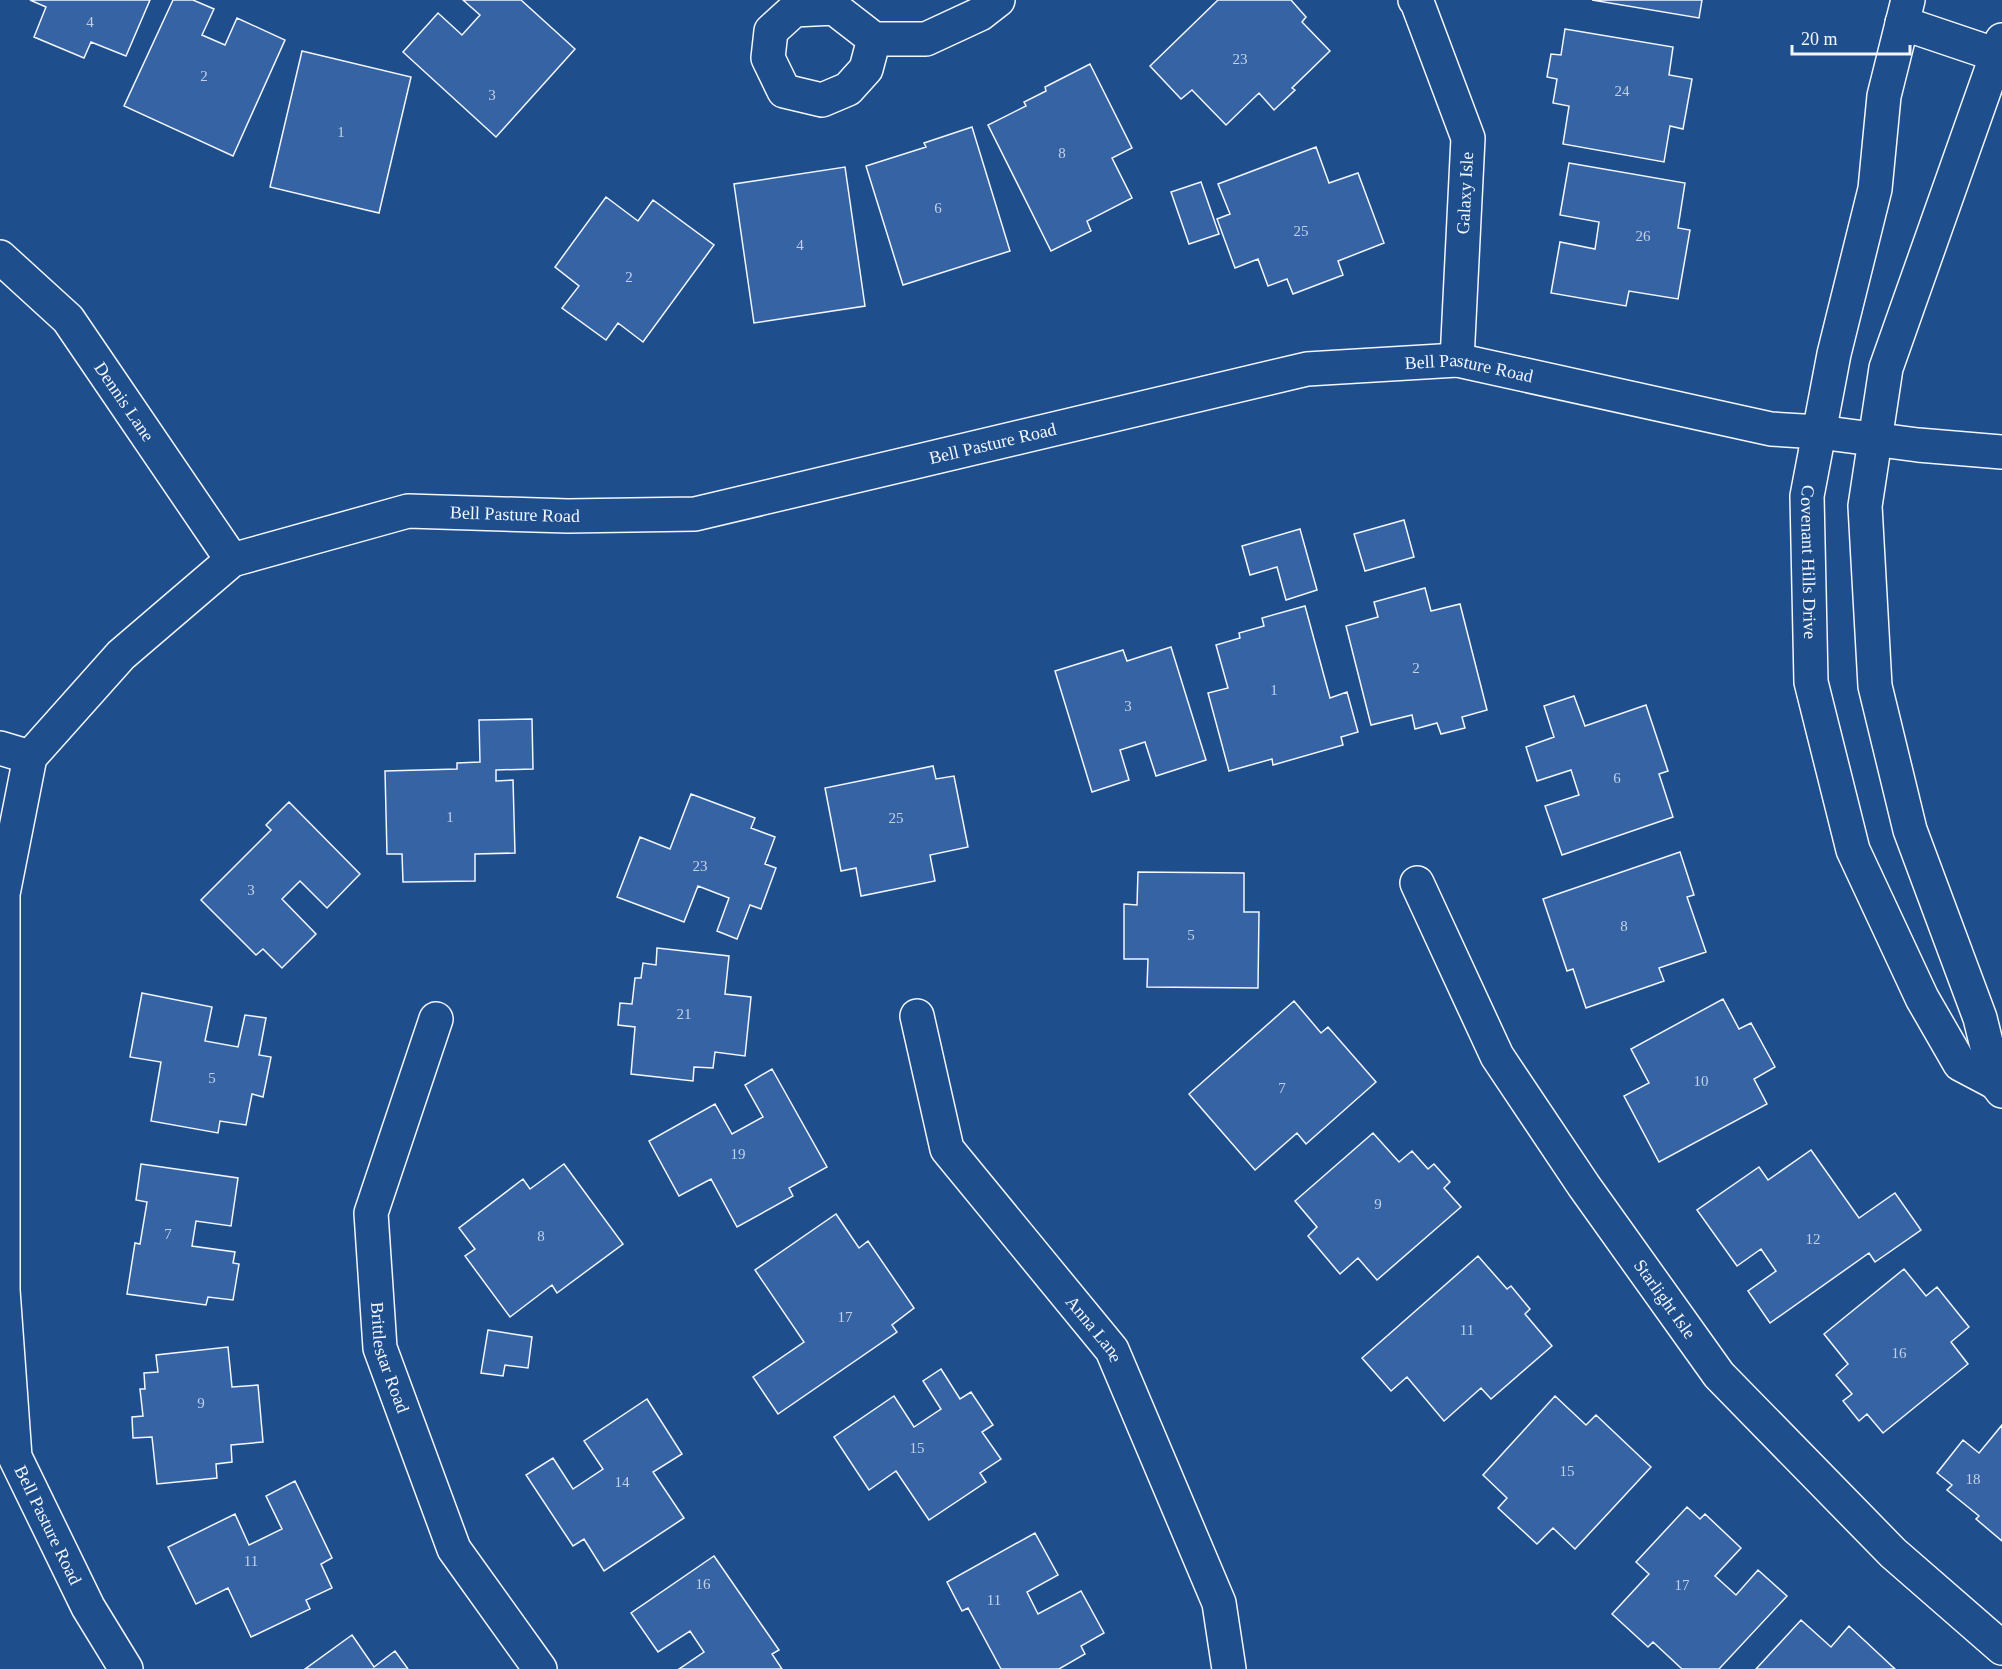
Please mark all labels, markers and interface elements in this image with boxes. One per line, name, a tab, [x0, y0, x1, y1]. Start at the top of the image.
house number: 4	[86, 14, 94, 30]
scale bar	[1792, 18, 1910, 56]
text: 20 m	[1801, 29, 1838, 49]
house number: 23	[1233, 51, 1248, 67]
house number: 2	[200, 68, 208, 84]
house number: 24	[1615, 83, 1630, 99]
house number: 3	[488, 87, 496, 103]
house number: 1	[337, 124, 345, 140]
house number: 8	[1058, 145, 1066, 161]
street label: Galaxy Isle	[1453, 151, 1477, 235]
house number: 6	[934, 200, 942, 216]
house number: 25	[1294, 223, 1309, 239]
house number: 26	[1636, 228, 1651, 244]
house number: 4	[796, 237, 804, 253]
house number: 2	[625, 269, 633, 285]
street label: Bell Pasture Road	[1404, 350, 1535, 386]
street label: Dennis Lane	[90, 358, 158, 445]
street label: Bell Pasture Road	[927, 419, 1058, 468]
street label: Covenant Hills Drive	[1797, 483, 1820, 639]
street label: Bell Pasture Road	[450, 502, 580, 526]
house number: 2	[1412, 660, 1420, 676]
house number: 1	[1270, 682, 1278, 698]
house number: 3	[1124, 698, 1132, 714]
house number: 6	[1613, 770, 1621, 786]
house number: 1	[446, 809, 454, 825]
house number: 25	[889, 810, 904, 826]
house number: 23	[693, 858, 708, 874]
house number: 3	[247, 882, 255, 898]
house number: 8	[1620, 918, 1628, 934]
house number: 5	[1187, 927, 1195, 943]
house number: 21	[677, 1006, 692, 1022]
house number: 5	[208, 1070, 216, 1086]
house number: 10	[1694, 1073, 1709, 1089]
house number: 7	[1278, 1080, 1286, 1096]
house number: 19	[731, 1146, 746, 1162]
house number: 9	[1374, 1196, 1382, 1212]
house number: 7	[164, 1226, 172, 1242]
house number: 8	[537, 1228, 545, 1244]
house number: 12	[1806, 1231, 1821, 1247]
street label: Starlight Isle	[1630, 1256, 1700, 1343]
street label: Anna Lane	[1062, 1292, 1126, 1365]
street label: Brittlestar Road	[367, 1301, 413, 1416]
house number: 17	[838, 1309, 853, 1325]
house number: 11	[1460, 1322, 1474, 1338]
house number: 16	[1892, 1345, 1907, 1361]
house number: 9	[197, 1395, 205, 1411]
house number: 15	[910, 1440, 925, 1456]
street label: Bell Pasture Road	[11, 1462, 85, 1588]
house number: 15	[1560, 1463, 1575, 1479]
house number: 18	[1966, 1471, 1981, 1487]
house number: 14	[615, 1474, 630, 1490]
house number: 11	[244, 1553, 258, 1569]
house number: 16	[696, 1576, 711, 1592]
house number: 17	[1675, 1577, 1690, 1593]
house number: 11	[987, 1592, 1001, 1608]

